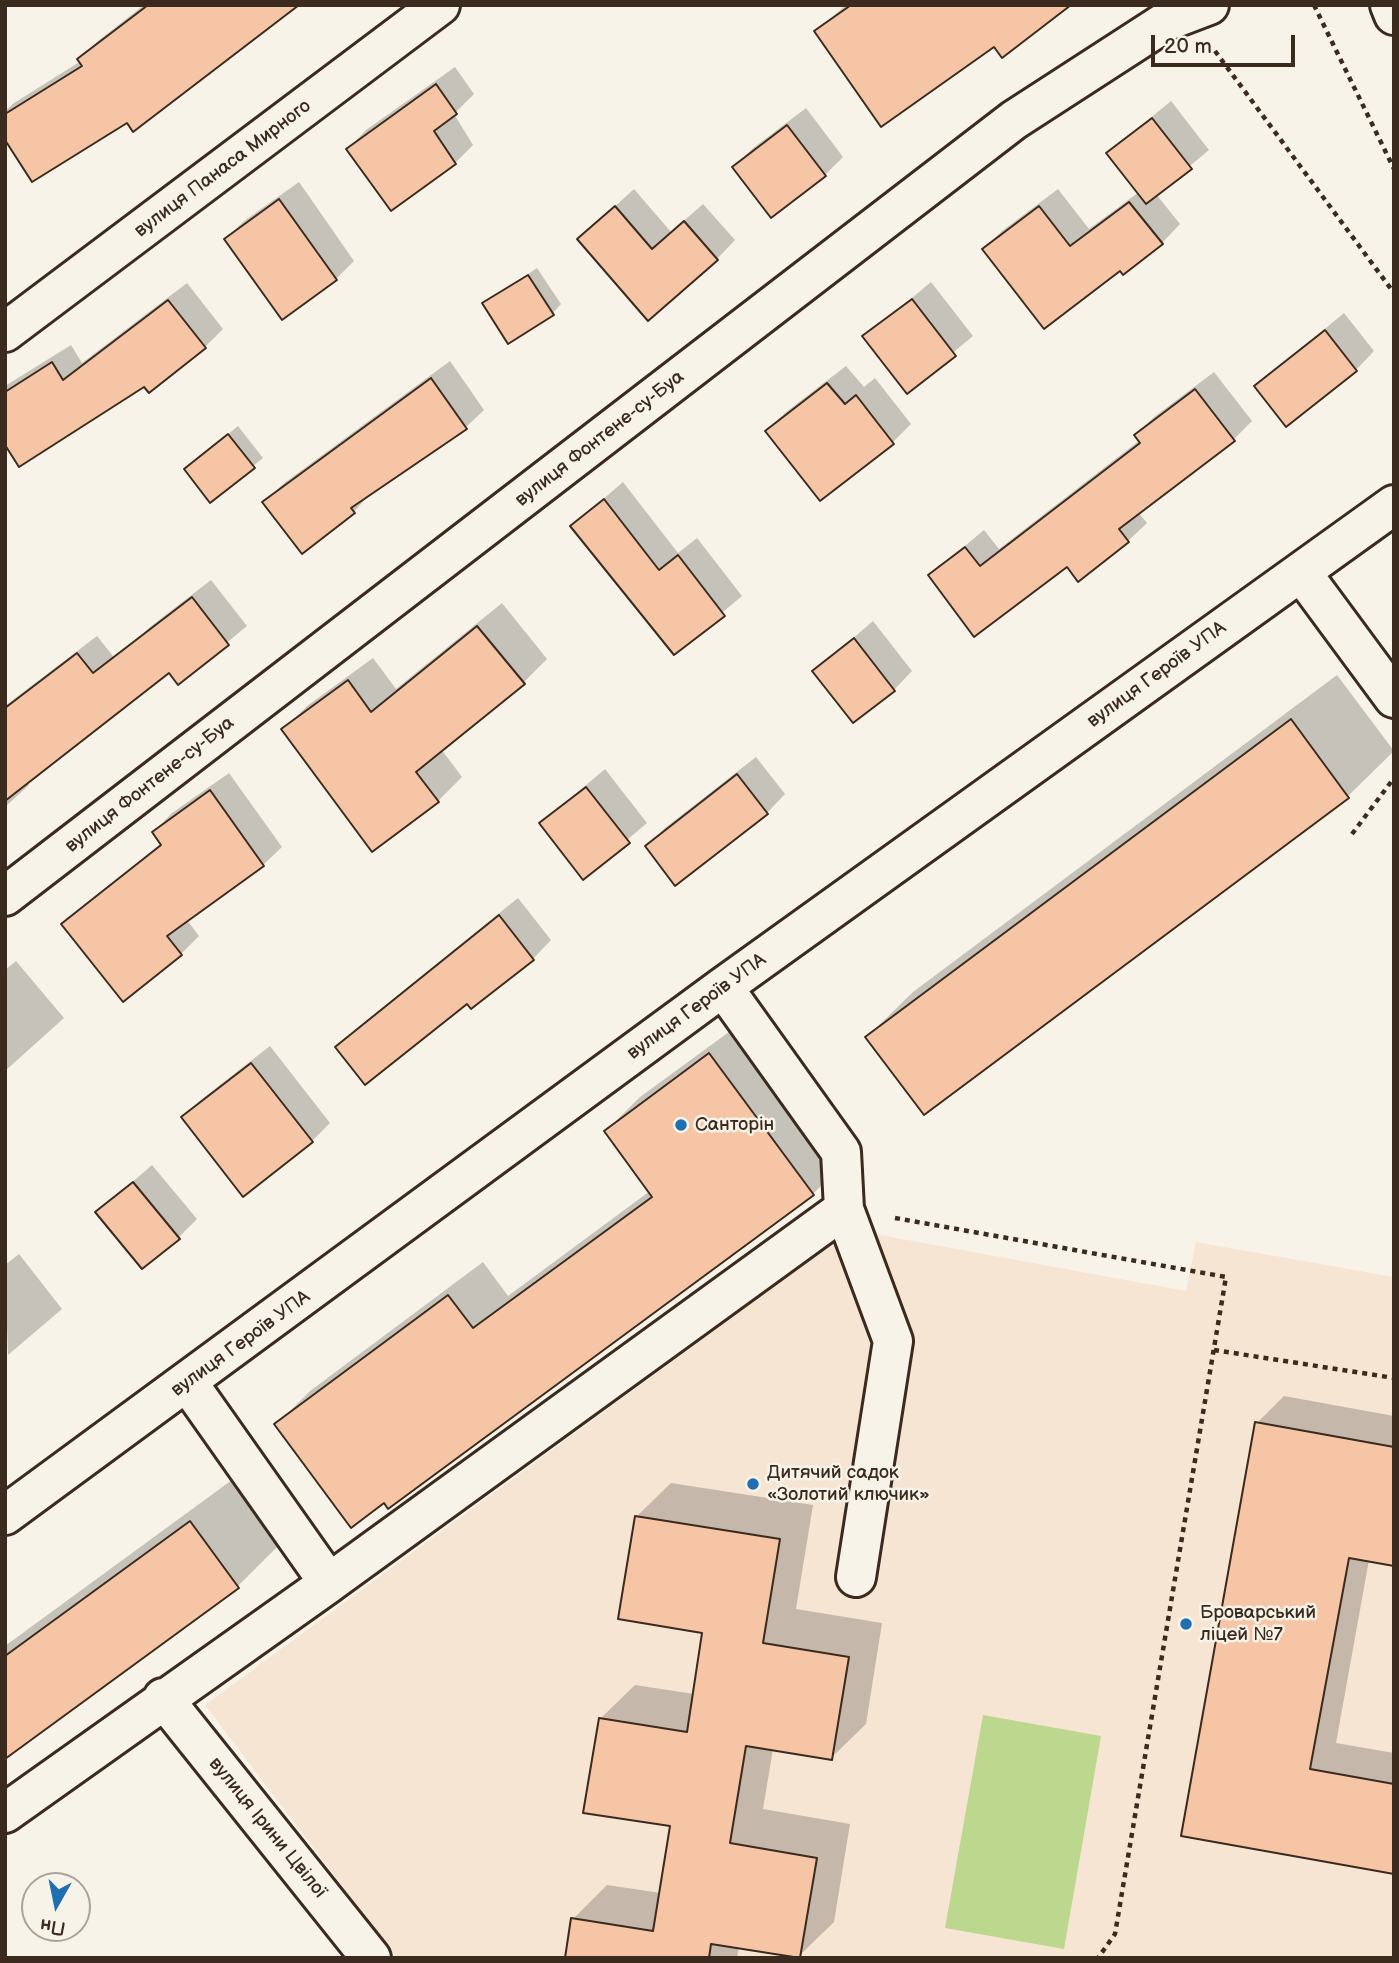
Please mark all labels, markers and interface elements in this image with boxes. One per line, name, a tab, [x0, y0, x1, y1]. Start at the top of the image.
scale bar	[1154, 21, 1298, 65]
text: 20 m	[1164, 34, 1212, 59]
street label: вулиця Панаса Мирного	[130, 95, 316, 243]
street label: вулиця Фонтене-су-Буа	[511, 366, 689, 512]
street label: вулиця Героїв УПА	[1083, 617, 1231, 733]
street label: вулиця Фонтене-су-Буа	[61, 712, 239, 858]
street label: вулиця Героїв УПА	[623, 949, 771, 1065]
place label: Санторін	[695, 1114, 774, 1136]
marker: Санторін	[673, 1117, 689, 1133]
street label: вулиця Героїв УПА	[167, 1286, 315, 1402]
place label: Дитячий садок «Золотий ключик»	[767, 1462, 930, 1506]
marker: Дитячий садок «Золотий ключик»	[745, 1476, 761, 1492]
place label: Броварський ліцей №7	[1200, 1602, 1316, 1646]
marker: Броварський ліцей №7	[1178, 1616, 1194, 1632]
street label: вулиця Ірини Цвілої	[203, 1753, 331, 1903]
north arrow	[21, 1872, 91, 1942]
text: Пн	[39, 1913, 67, 1940]

